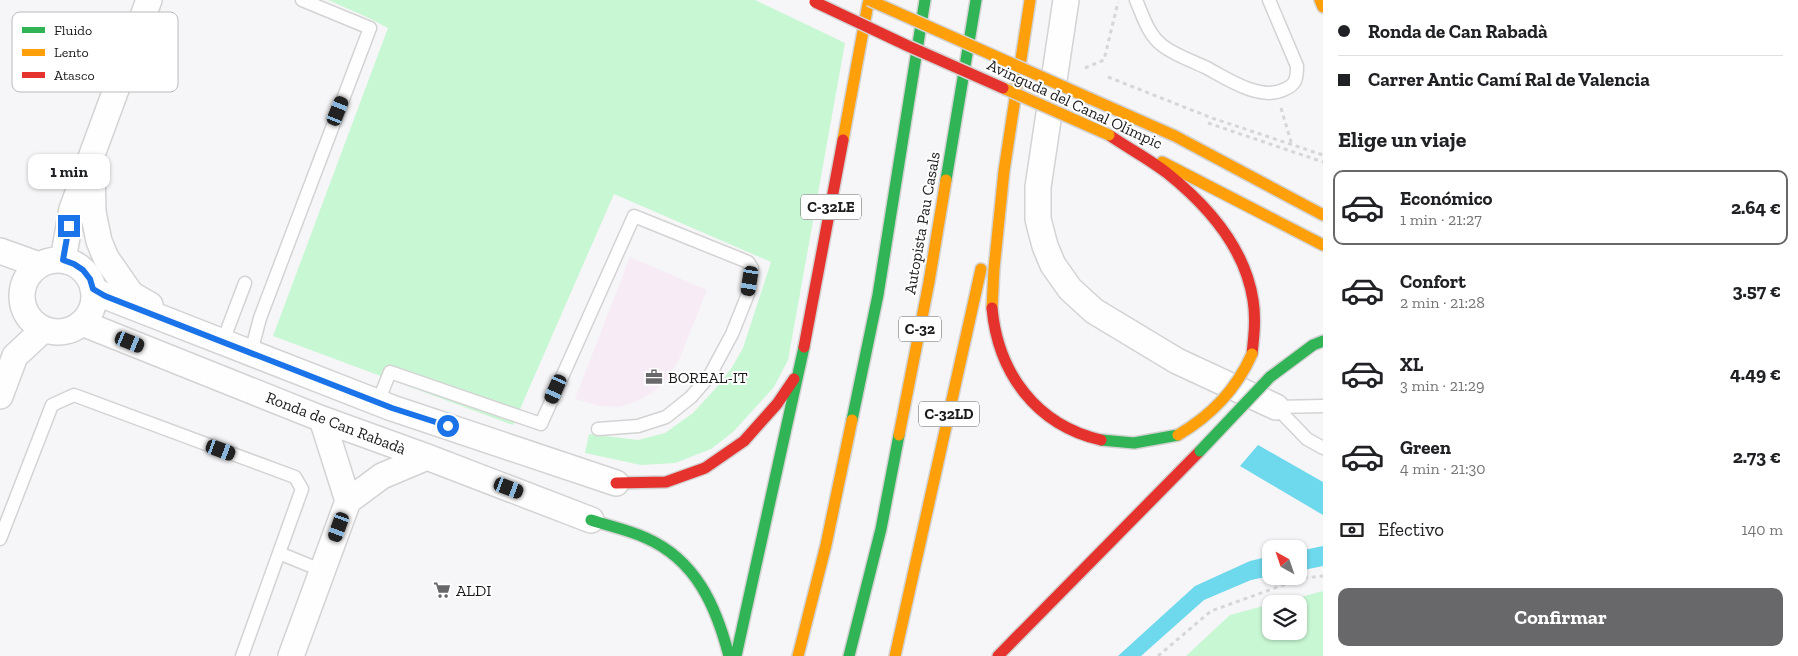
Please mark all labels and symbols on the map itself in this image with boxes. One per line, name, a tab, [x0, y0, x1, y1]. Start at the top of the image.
legend	[12, 12, 178, 92]
text: Fluido	[54, 22, 92, 39]
text: Lento	[54, 44, 89, 61]
street label: Avinguda del Canal Olímpic	[984, 55, 1166, 153]
text: Atasco	[54, 67, 95, 84]
car	[325, 94, 350, 128]
street label: Autopista Pau Casals	[900, 150, 944, 296]
callout: 1 min	[28, 154, 110, 188]
road number: C-32LE	[801, 194, 861, 220]
route end	[58, 215, 80, 237]
car	[740, 265, 759, 297]
road number: C-32	[899, 316, 941, 342]
car	[113, 329, 146, 355]
office icon: BOREAL-IT	[644, 367, 664, 387]
place label: BOREAL-IT	[668, 368, 748, 387]
car	[543, 372, 568, 406]
street label: Ronda de Can Rabadà	[263, 388, 409, 459]
road number: C-32LD	[919, 402, 979, 426]
route start	[437, 415, 459, 437]
car	[204, 438, 237, 462]
car	[492, 476, 525, 500]
car	[326, 510, 351, 544]
north arrow	[1262, 540, 1308, 585]
supermarket icon: ALDI	[432, 580, 452, 600]
place label: ALDI	[456, 581, 491, 600]

